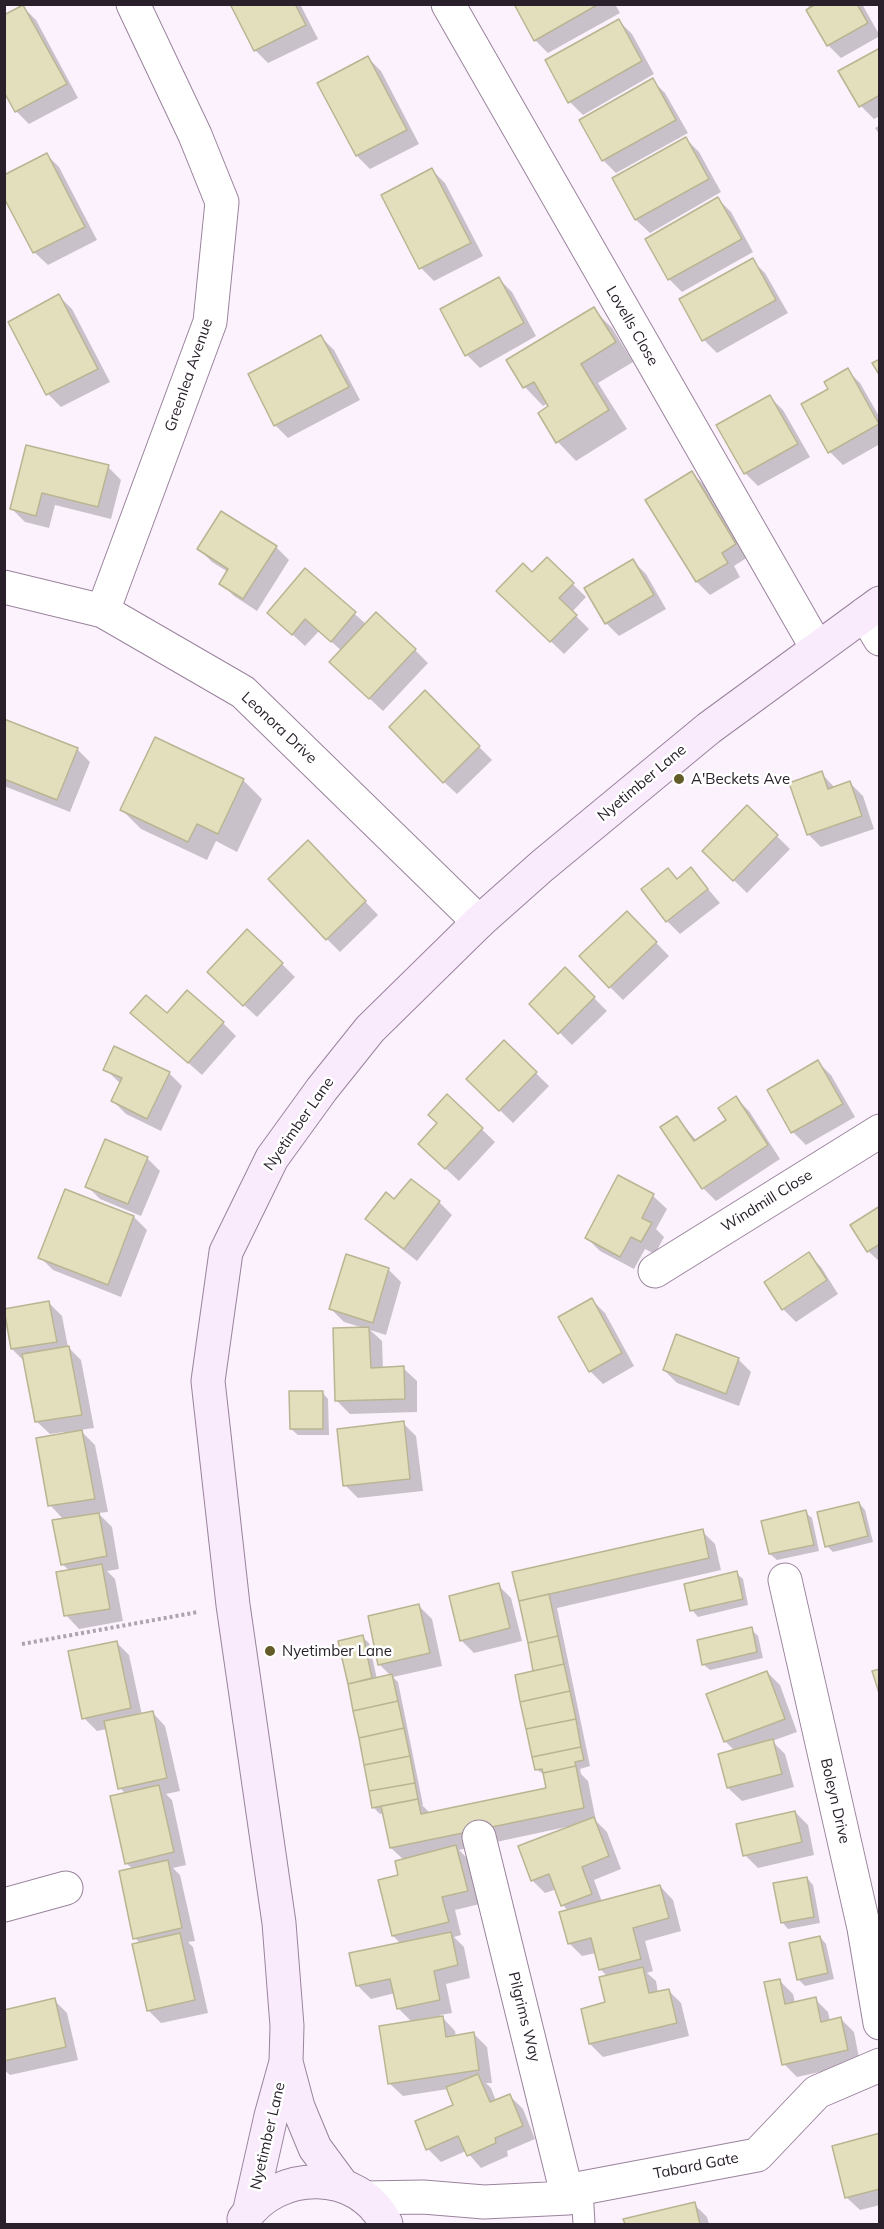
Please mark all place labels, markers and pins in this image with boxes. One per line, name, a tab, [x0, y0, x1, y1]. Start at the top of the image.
place label: A'Beckets Ave	[691, 770, 790, 788]
marker: A'Beckets Ave	[672, 772, 686, 786]
place label: Nyetimber Lane	[282, 1642, 392, 1660]
marker: Nyetimber Lane	[263, 1644, 277, 1658]

